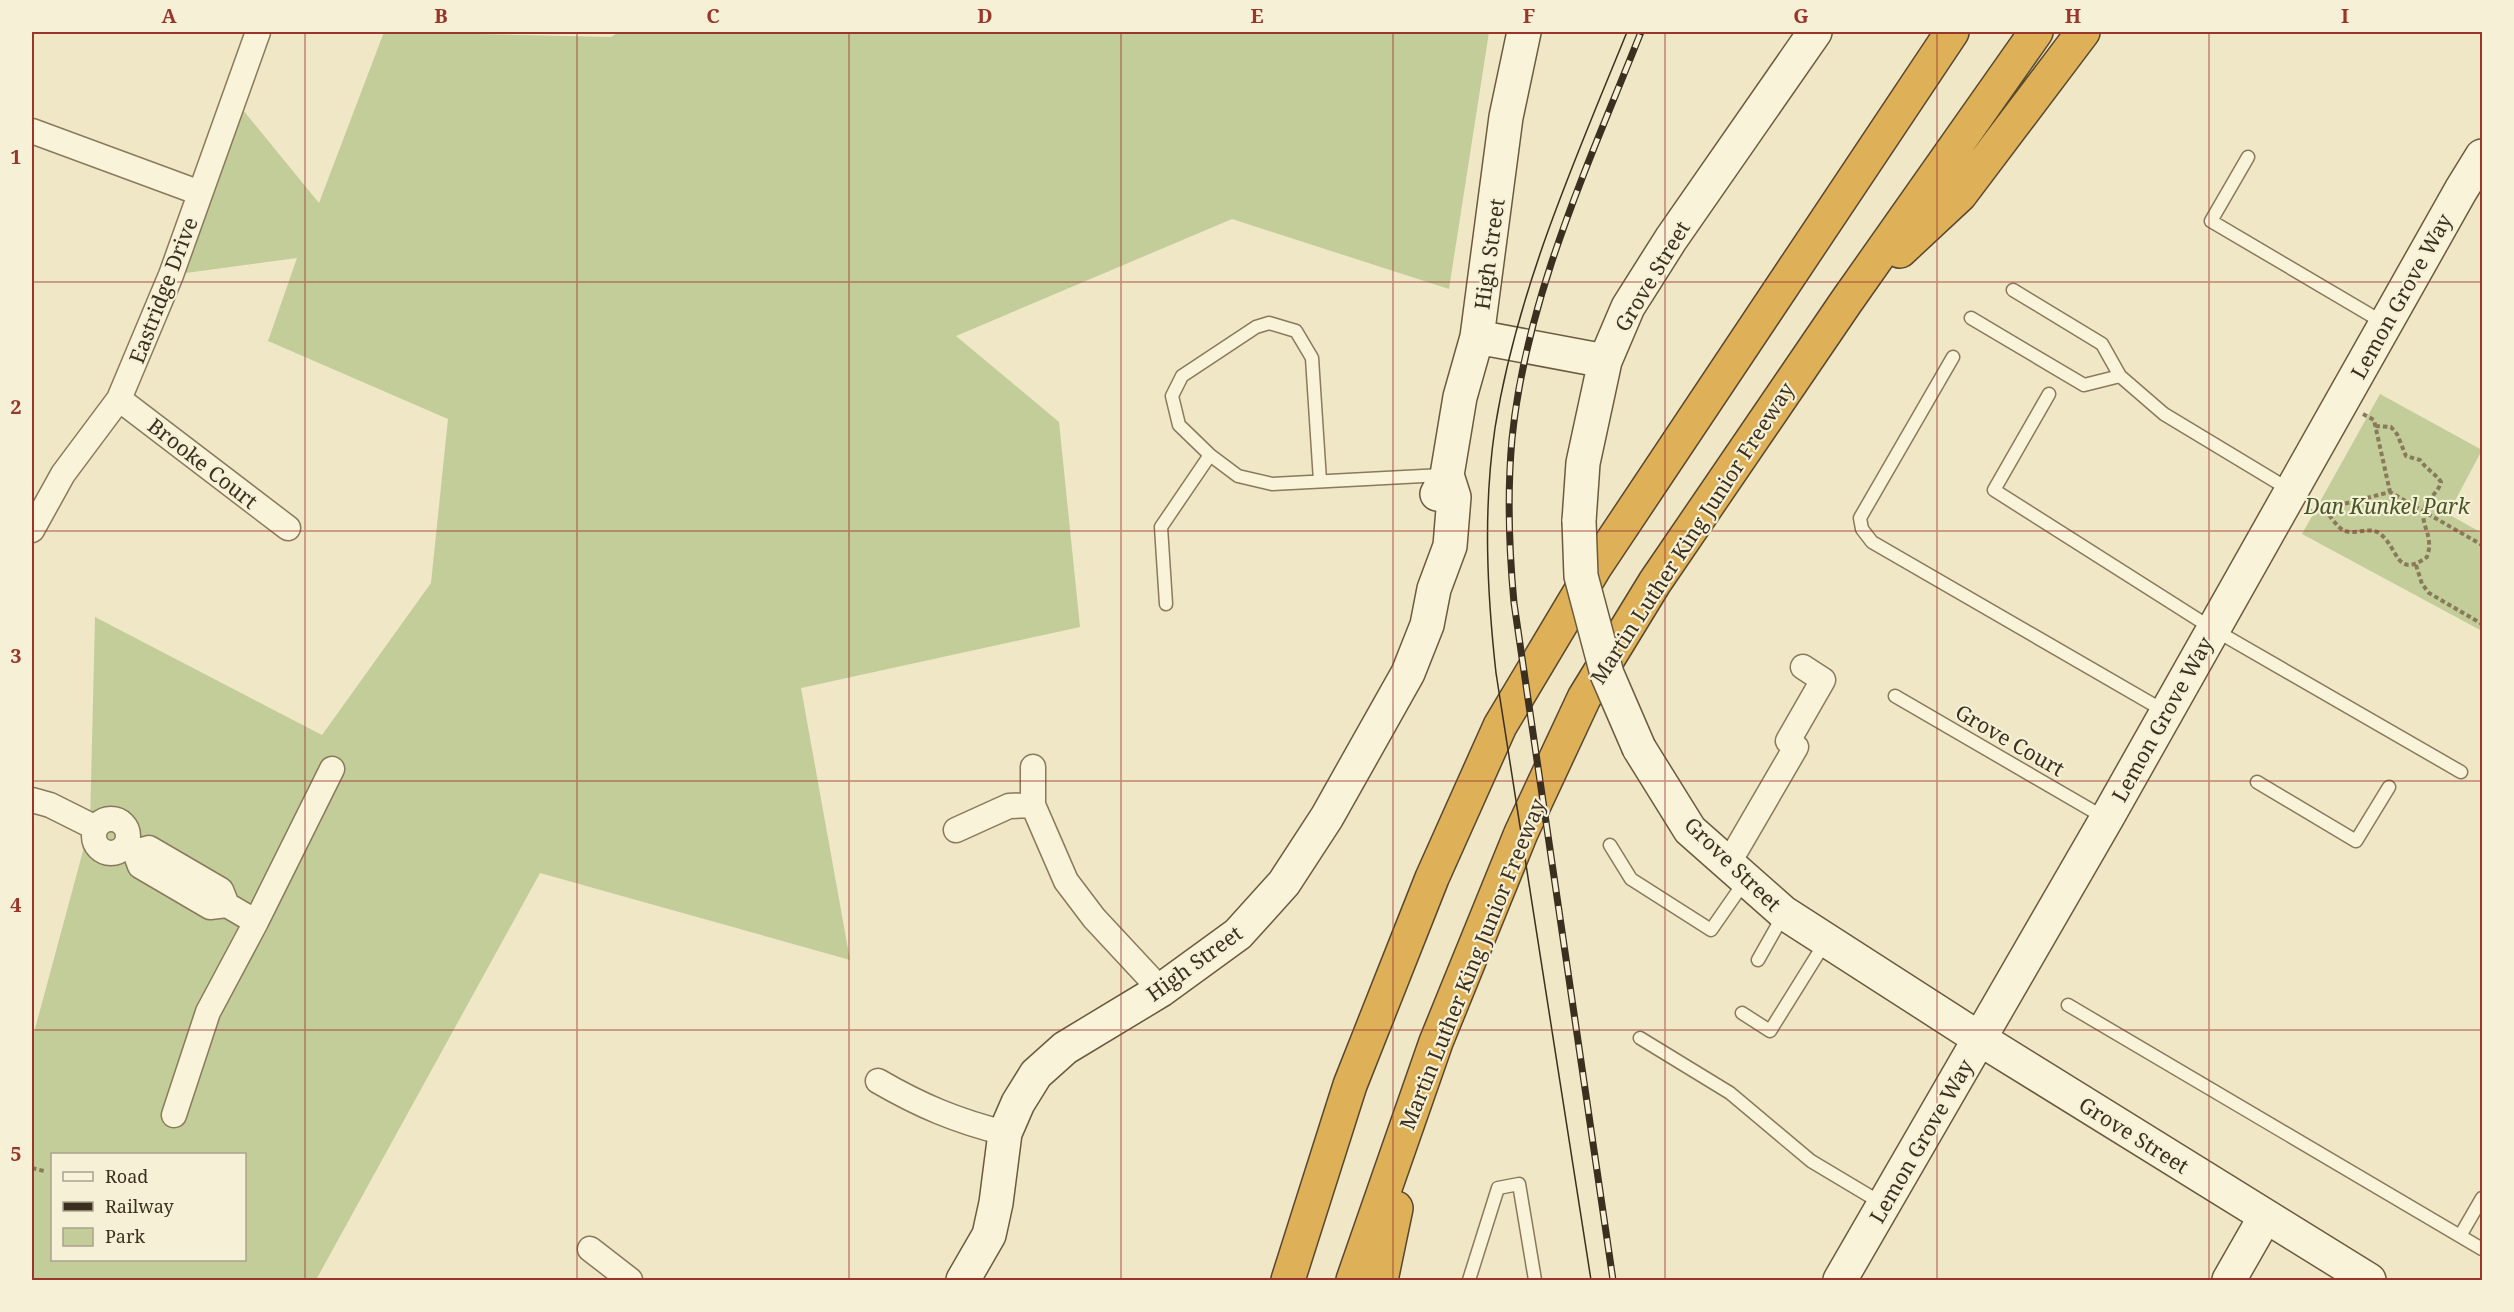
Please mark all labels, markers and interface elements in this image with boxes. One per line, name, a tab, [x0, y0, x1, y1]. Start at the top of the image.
text: A	[161, 2, 177, 29]
text: B	[434, 2, 448, 29]
text: C	[706, 2, 720, 29]
text: D	[977, 2, 993, 29]
text: E	[1250, 2, 1264, 29]
text: F	[1523, 2, 1535, 29]
text: G	[1793, 2, 1809, 29]
text: H	[2065, 2, 2081, 29]
text: I	[2341, 2, 2349, 29]
text: 1	[10, 143, 22, 170]
street label: High Street	[1467, 197, 1511, 311]
street label: Lemon Grove Way	[2344, 208, 2458, 384]
street label: Eastridge Drive	[122, 213, 204, 367]
street label: Grove Street	[1608, 215, 1696, 337]
street label: Martin Luther King Junior Freeway	[1584, 377, 1800, 689]
text: 2	[10, 393, 22, 420]
street label: Brooke Court	[142, 411, 264, 515]
park label: Dan Kunkel Park	[2303, 492, 2471, 520]
street label: Lemon Grove Way	[2105, 631, 2219, 807]
text: 3	[10, 642, 22, 669]
street label: Grove Court	[1950, 698, 2070, 782]
street label: Martin Luther King Junior Freeway	[1393, 794, 1551, 1134]
street label: Grove Street	[1679, 811, 1787, 917]
text: 4	[10, 891, 22, 918]
street label: High Street	[1140, 919, 1248, 1007]
street label: Lemon Grove Way	[1863, 1054, 1979, 1228]
street label: Grove Street	[2074, 1090, 2194, 1180]
text: 5	[10, 1140, 22, 1167]
legend	[51, 1153, 246, 1261]
text: Road	[105, 1164, 148, 1188]
text: Railway	[105, 1194, 175, 1218]
text: Park	[105, 1224, 145, 1248]

